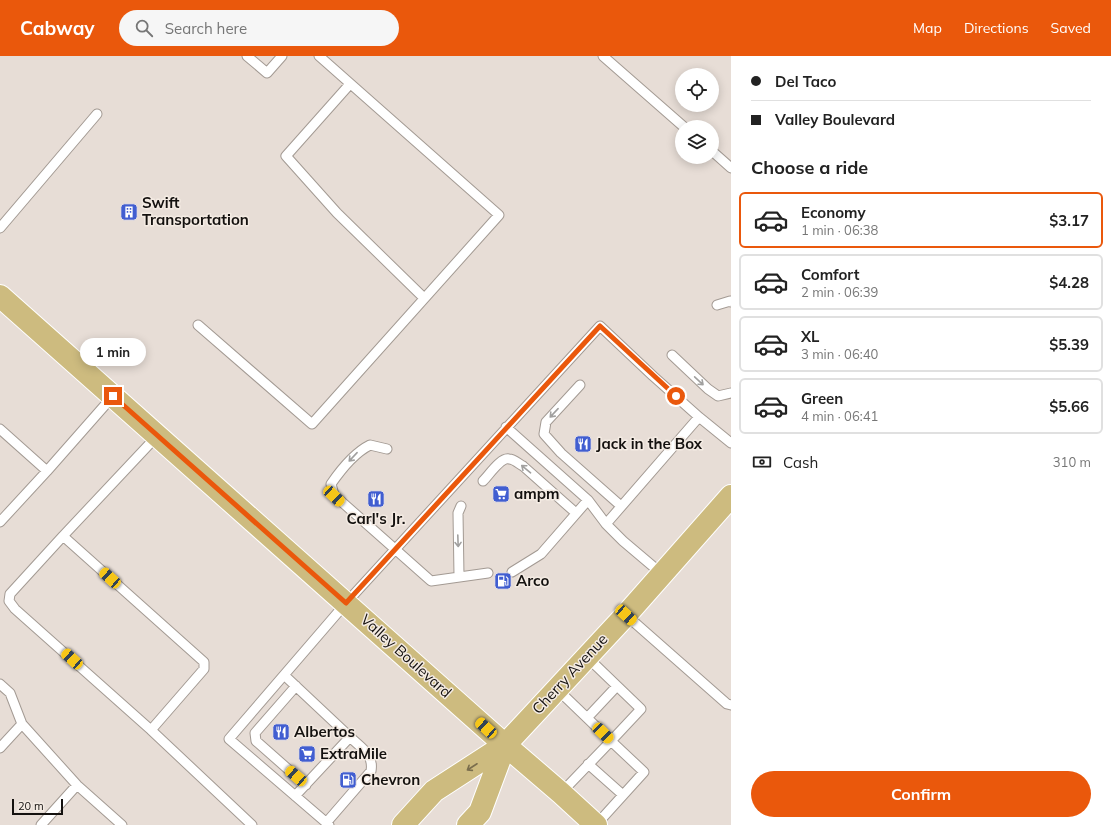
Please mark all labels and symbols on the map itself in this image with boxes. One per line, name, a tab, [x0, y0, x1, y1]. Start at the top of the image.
place label: Swift Transportation	[142, 193, 249, 229]
building icon: Swift Transportation	[119, 202, 139, 222]
callout: 1 min	[80, 338, 146, 366]
one-way arrow	[694, 376, 704, 385]
route end	[104, 387, 122, 405]
route start	[667, 387, 685, 405]
one-way arrow	[549, 408, 558, 419]
restaurant icon: Jack in the Box	[573, 434, 593, 454]
place label: Jack in the Box	[596, 434, 703, 453]
one-way arrow	[349, 452, 358, 462]
one-way arrow	[520, 464, 531, 473]
car	[321, 483, 347, 509]
supermarket icon: ampm	[491, 484, 511, 504]
place label: ampm	[514, 484, 560, 503]
restaurant icon: Carl's Jr.	[366, 489, 386, 509]
place label: Carl's Jr.	[346, 509, 406, 528]
one-way arrow	[454, 534, 462, 547]
car	[97, 566, 123, 590]
fuel station icon: Arco	[493, 571, 513, 591]
place label: Arco	[516, 571, 549, 590]
car	[613, 603, 639, 627]
street label: Valley Boulevard	[357, 610, 456, 701]
street label: Cherry Avenue	[528, 630, 612, 718]
car	[59, 647, 85, 671]
car	[473, 716, 499, 740]
car	[590, 720, 616, 746]
restaurant icon: Albertos	[271, 722, 291, 742]
place label: Albertos	[294, 722, 355, 741]
supermarket icon: ExtraMile	[297, 744, 317, 764]
place label: ExtraMile	[320, 744, 387, 763]
one-way arrow	[466, 763, 478, 771]
car	[283, 764, 309, 788]
fuel station icon: Chevron	[338, 770, 358, 790]
place label: Chevron	[361, 770, 420, 789]
scale bar	[12, 797, 63, 816]

